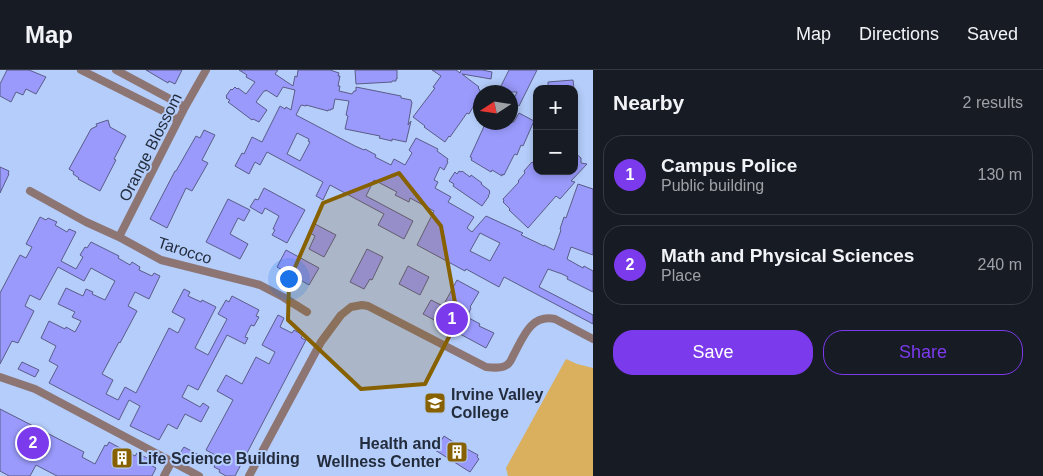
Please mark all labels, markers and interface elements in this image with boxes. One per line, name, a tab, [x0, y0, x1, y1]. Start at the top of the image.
text: Map	[25, 21, 73, 48]
text: Map	[796, 24, 831, 44]
text: Directions	[859, 24, 939, 44]
text: Saved	[967, 24, 1018, 44]
north arrow	[473, 85, 518, 130]
map controls	[533, 85, 578, 175]
button: +	[533, 85, 578, 130]
street label: Orange Blossom	[116, 90, 185, 204]
text: Nearby	[613, 91, 684, 114]
text: 2 results	[963, 94, 1023, 111]
button: −	[533, 130, 578, 175]
text: Campus Police	[661, 155, 797, 176]
text: 1	[626, 166, 634, 183]
text: 130 m	[978, 166, 1022, 183]
text: Public building	[661, 177, 764, 194]
street label: Tarocco	[156, 234, 214, 267]
text: Math and Physical Sciences	[661, 245, 914, 266]
text: 2	[626, 256, 634, 273]
text: 240 m	[978, 256, 1022, 273]
your location	[276, 266, 302, 292]
text: Place	[661, 267, 701, 284]
pin: 1	[436, 300, 468, 338]
button: Save	[613, 330, 813, 375]
button: Share	[823, 330, 1023, 375]
place label: Irvine Valley College	[451, 386, 544, 421]
school or university icon: Irvine Valley College	[423, 391, 447, 415]
pin: 2	[17, 424, 49, 462]
place label: Health and Wellness Center	[317, 435, 441, 470]
building icon: Health and Wellness Center	[445, 440, 469, 464]
building icon: Life Science Building	[110, 446, 134, 470]
place label: Life Science Building	[138, 450, 300, 467]

